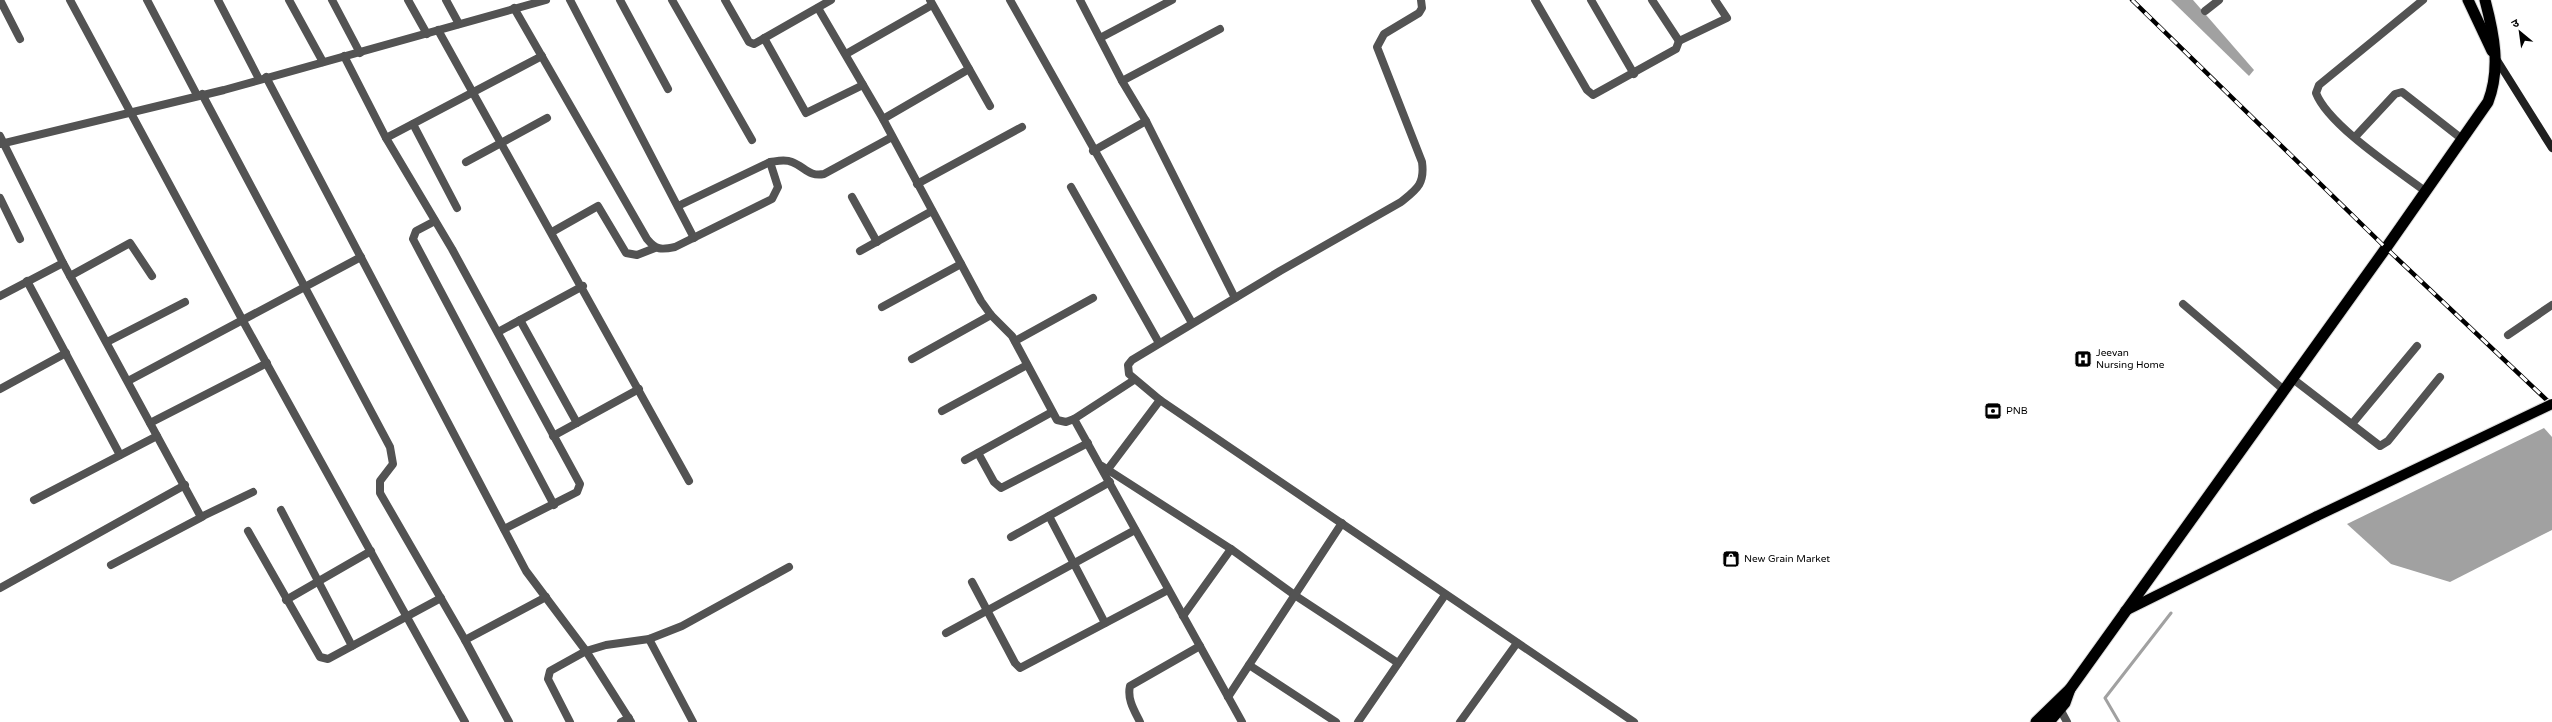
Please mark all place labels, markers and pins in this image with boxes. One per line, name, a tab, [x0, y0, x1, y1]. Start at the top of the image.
place label: Jeevan Nursing Home	[2096, 347, 2165, 371]
hospital icon: Jeevan Nursing Home	[2073, 349, 2093, 369]
bank icon: PNB	[1983, 401, 2003, 421]
place label: PNB	[2006, 405, 2028, 417]
shop icon: New Grain Market	[1721, 549, 1741, 569]
place label: New Grain Market	[1744, 553, 1830, 565]

